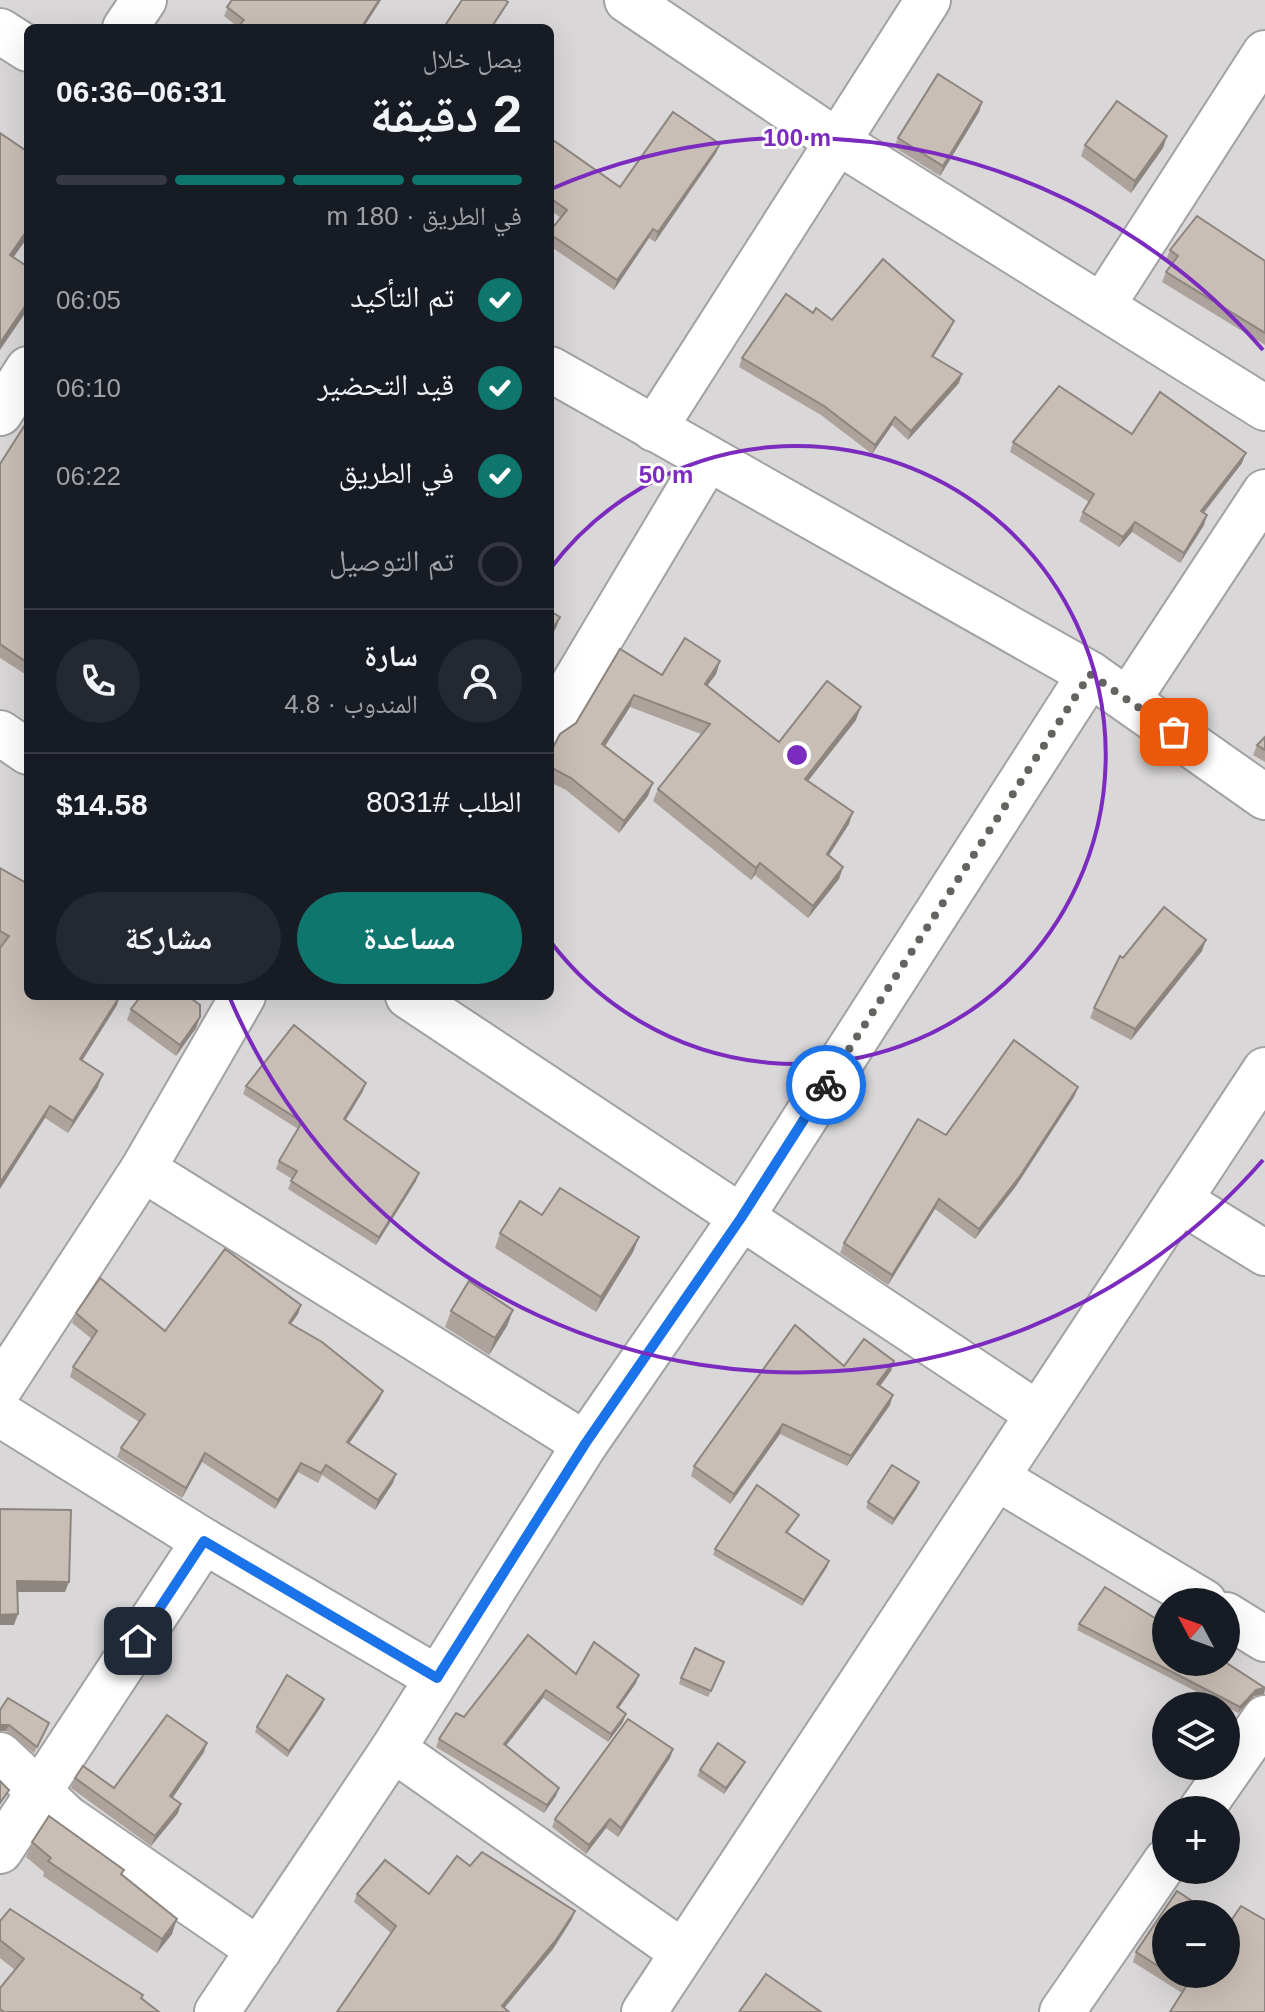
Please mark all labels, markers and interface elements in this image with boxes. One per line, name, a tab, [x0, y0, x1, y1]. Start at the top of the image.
text: يصل خلال	[422, 44, 522, 74]
text: 06:31–06:36	[56, 75, 226, 108]
text: 2 دقيقة	[369, 85, 522, 143]
text: 100 m	[763, 124, 831, 151]
text: في الطريق · 180 m	[326, 201, 522, 231]
icon: check	[478, 278, 522, 322]
text: تم التأكيد	[350, 280, 454, 313]
text: 06:05	[56, 285, 121, 315]
icon: check	[478, 366, 522, 410]
text: قيد التحضير	[318, 368, 454, 401]
text: 06:10	[56, 373, 121, 403]
icon: check	[478, 454, 522, 498]
text: في الطريق	[338, 456, 454, 489]
text: 06:22	[56, 461, 121, 491]
text: 50 m	[639, 461, 693, 488]
text: تم التوصيل	[329, 544, 454, 577]
button: phone	[56, 639, 140, 723]
text: سارة	[364, 639, 418, 672]
button: person	[438, 639, 522, 723]
text: المندوب · 4.8	[284, 689, 418, 719]
pin	[1140, 698, 1208, 766]
icon: bag	[1152, 710, 1196, 754]
centre of rings	[783, 741, 811, 769]
text: الطلب #8031	[366, 785, 522, 818]
text: $14.58	[56, 788, 148, 821]
button: مشاركة	[56, 892, 281, 984]
button: مساعدة	[297, 892, 522, 984]
courier	[786, 1045, 866, 1125]
icon: bike	[804, 1063, 848, 1107]
north arrow	[1152, 1588, 1240, 1676]
map controls	[1152, 1588, 1240, 1988]
pin	[104, 1607, 172, 1675]
icon: home	[116, 1619, 160, 1663]
button: layers	[1152, 1692, 1240, 1780]
button: +	[1152, 1796, 1240, 1884]
button: −	[1152, 1900, 1240, 1988]

